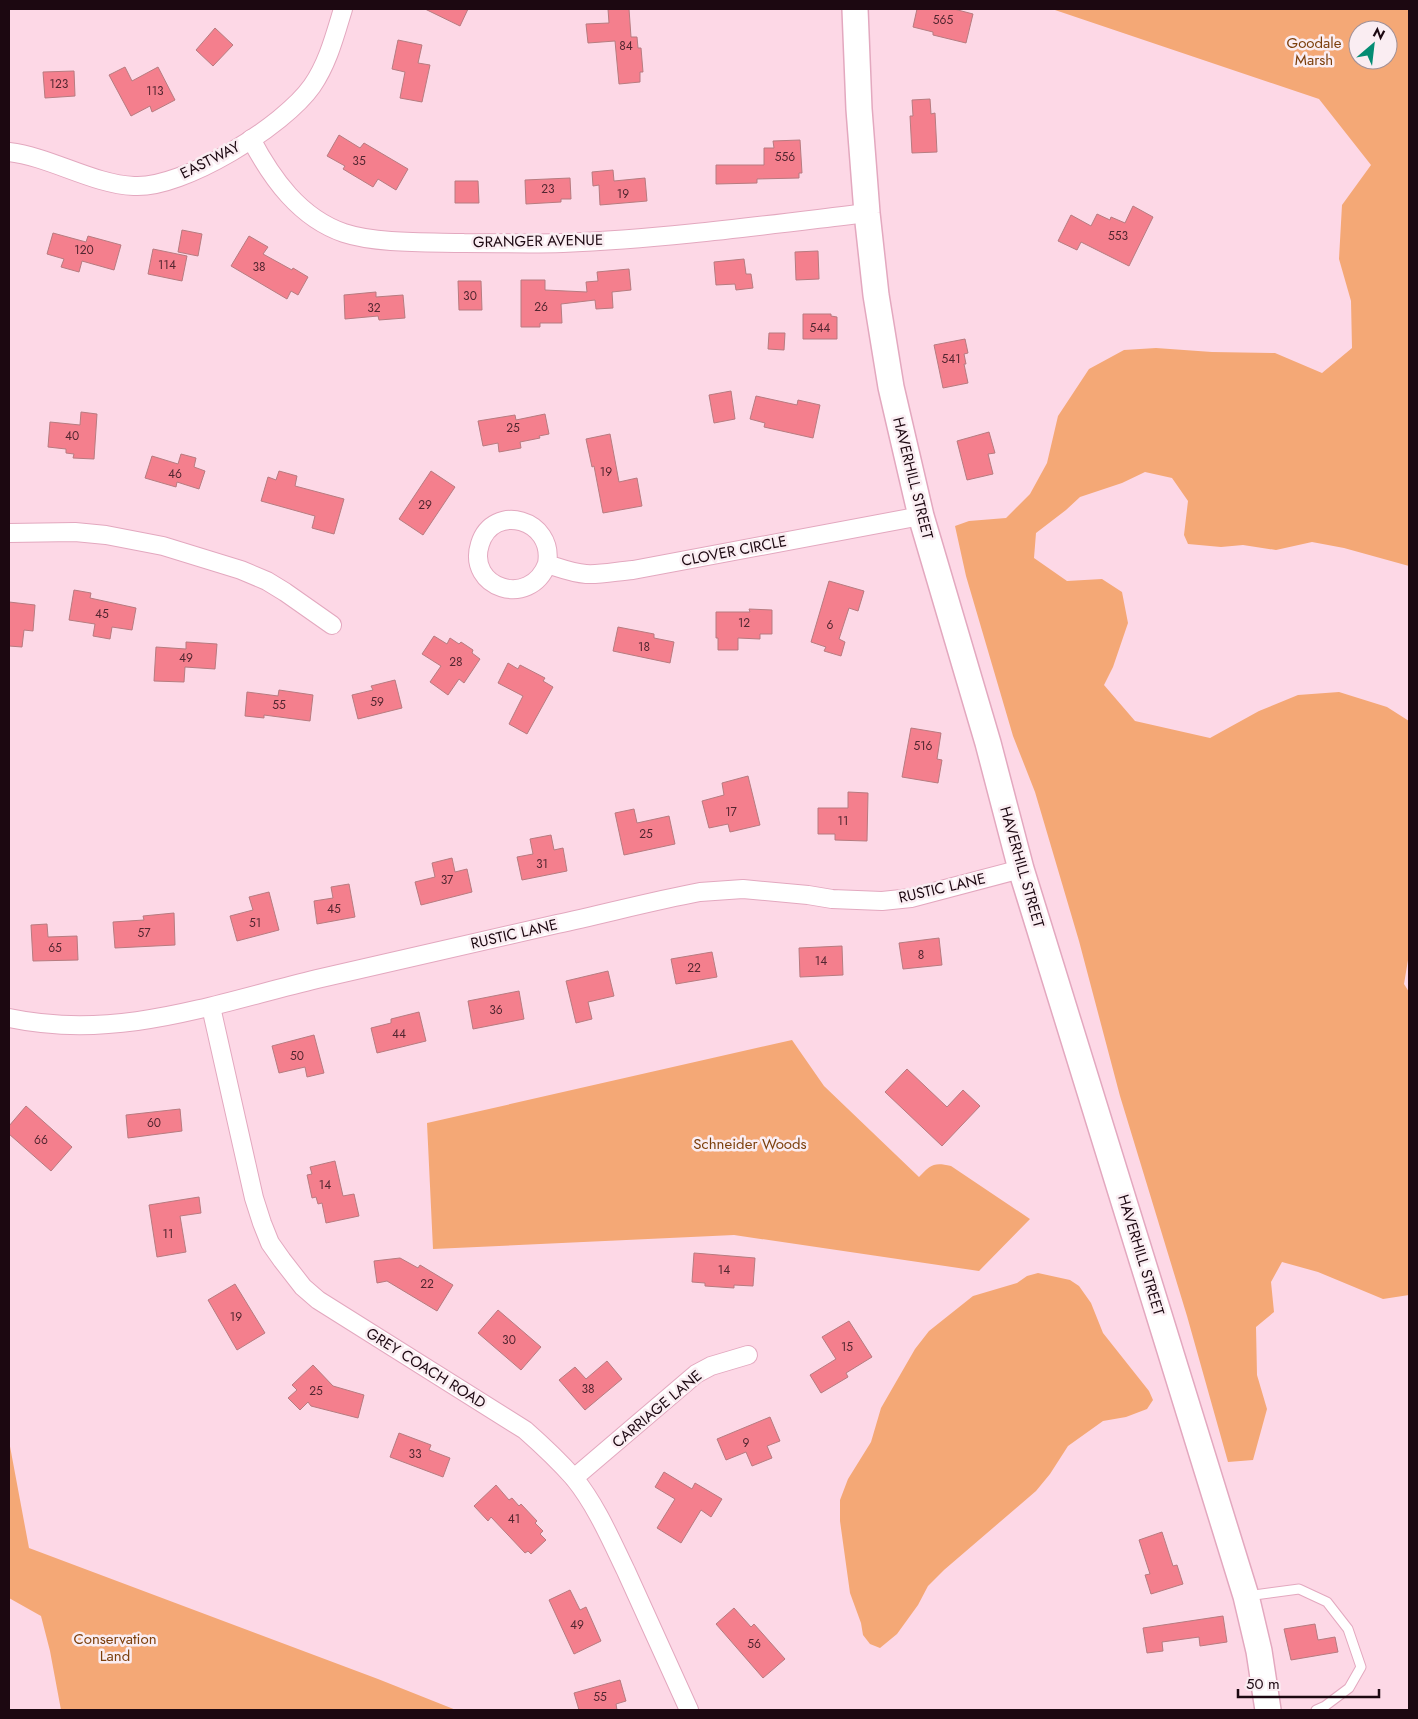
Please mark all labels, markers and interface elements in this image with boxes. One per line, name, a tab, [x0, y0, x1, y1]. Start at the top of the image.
house number: 565	[933, 11, 953, 29]
north arrow	[1348, 20, 1398, 70]
text: N	[1369, 22, 1389, 45]
park label: Goodale Marsh	[1287, 32, 1342, 71]
house number: 84	[619, 37, 633, 55]
house number: 123	[50, 75, 69, 93]
house number: 113	[146, 82, 164, 100]
street label: EASTWAY	[176, 135, 244, 184]
house number: 556	[775, 148, 795, 166]
house number: 35	[352, 152, 366, 170]
house number: 23	[541, 180, 555, 198]
house number: 19	[617, 185, 629, 203]
house number: 553	[1108, 227, 1128, 245]
street label: GRANGER AVENUE	[473, 229, 603, 253]
house number: 120	[74, 241, 94, 259]
house number: 114	[158, 256, 176, 274]
house number: 38	[252, 258, 266, 276]
house number: 30	[463, 287, 477, 305]
house number: 26	[534, 298, 548, 316]
house number: 32	[367, 299, 381, 317]
house number: 544	[810, 319, 830, 337]
house number: 541	[941, 350, 961, 368]
street label: HAVERHILL STREET	[887, 415, 939, 541]
house number: 25	[506, 419, 520, 437]
house number: 40	[65, 427, 79, 445]
house number: 19	[600, 463, 612, 481]
house number: 46	[168, 465, 182, 483]
house number: 29	[418, 496, 432, 514]
street label: CLOVER CIRCLE	[680, 530, 788, 572]
house number: 45	[95, 605, 109, 623]
house number: 12	[738, 614, 750, 632]
house number: 6	[827, 616, 834, 634]
house number: 18	[638, 638, 650, 656]
house number: 49	[179, 649, 193, 667]
house number: 28	[449, 653, 463, 671]
house number: 59	[370, 693, 384, 711]
house number: 55	[272, 696, 286, 714]
house number: 516	[913, 737, 933, 755]
house number: 17	[725, 803, 738, 821]
street label: HAVERHILL STREET	[994, 804, 1050, 930]
house number: 11	[838, 812, 848, 830]
house number: 25	[639, 825, 653, 843]
house number: 31	[536, 855, 548, 873]
street label: RUSTIC LANE	[896, 867, 988, 909]
house number: 37	[441, 871, 454, 889]
house number: 45	[327, 900, 341, 918]
street label: RUSTIC LANE	[468, 913, 560, 955]
house number: 51	[249, 914, 261, 932]
house number: 57	[137, 924, 151, 942]
house number: 65	[48, 939, 62, 957]
house number: 8	[918, 946, 924, 964]
house number: 14	[815, 952, 827, 970]
house number: 22	[687, 959, 701, 977]
house number: 36	[489, 1001, 503, 1019]
house number: 44	[392, 1025, 406, 1043]
house number: 50	[290, 1047, 304, 1065]
house number: 60	[147, 1114, 161, 1132]
house number: 66	[34, 1131, 48, 1149]
park label: Schneider Woods	[693, 1133, 807, 1155]
house number: 14	[319, 1176, 331, 1194]
street label: HAVERHILL STREET	[1112, 1192, 1170, 1318]
house number: 11	[163, 1225, 173, 1243]
house number: 14	[718, 1261, 730, 1279]
house number: 22	[420, 1275, 434, 1293]
house number: 19	[230, 1308, 242, 1326]
street label: GREY COACH ROAD	[362, 1322, 490, 1414]
house number: 30	[502, 1331, 516, 1349]
house number: 15	[841, 1338, 853, 1356]
street label: CARRIAGE LANE	[607, 1365, 707, 1453]
house number: 38	[581, 1380, 595, 1398]
house number: 25	[309, 1382, 323, 1400]
house number: 9	[743, 1434, 750, 1452]
house number: 33	[408, 1445, 422, 1463]
house number: 41	[508, 1510, 520, 1528]
house number: 49	[570, 1616, 584, 1634]
park label: Conservation Land	[73, 1628, 157, 1667]
house number: 56	[747, 1635, 761, 1653]
scale bar	[1238, 1666, 1379, 1698]
text: 50 m	[1246, 1673, 1280, 1695]
house number: 55	[593, 1688, 607, 1706]

